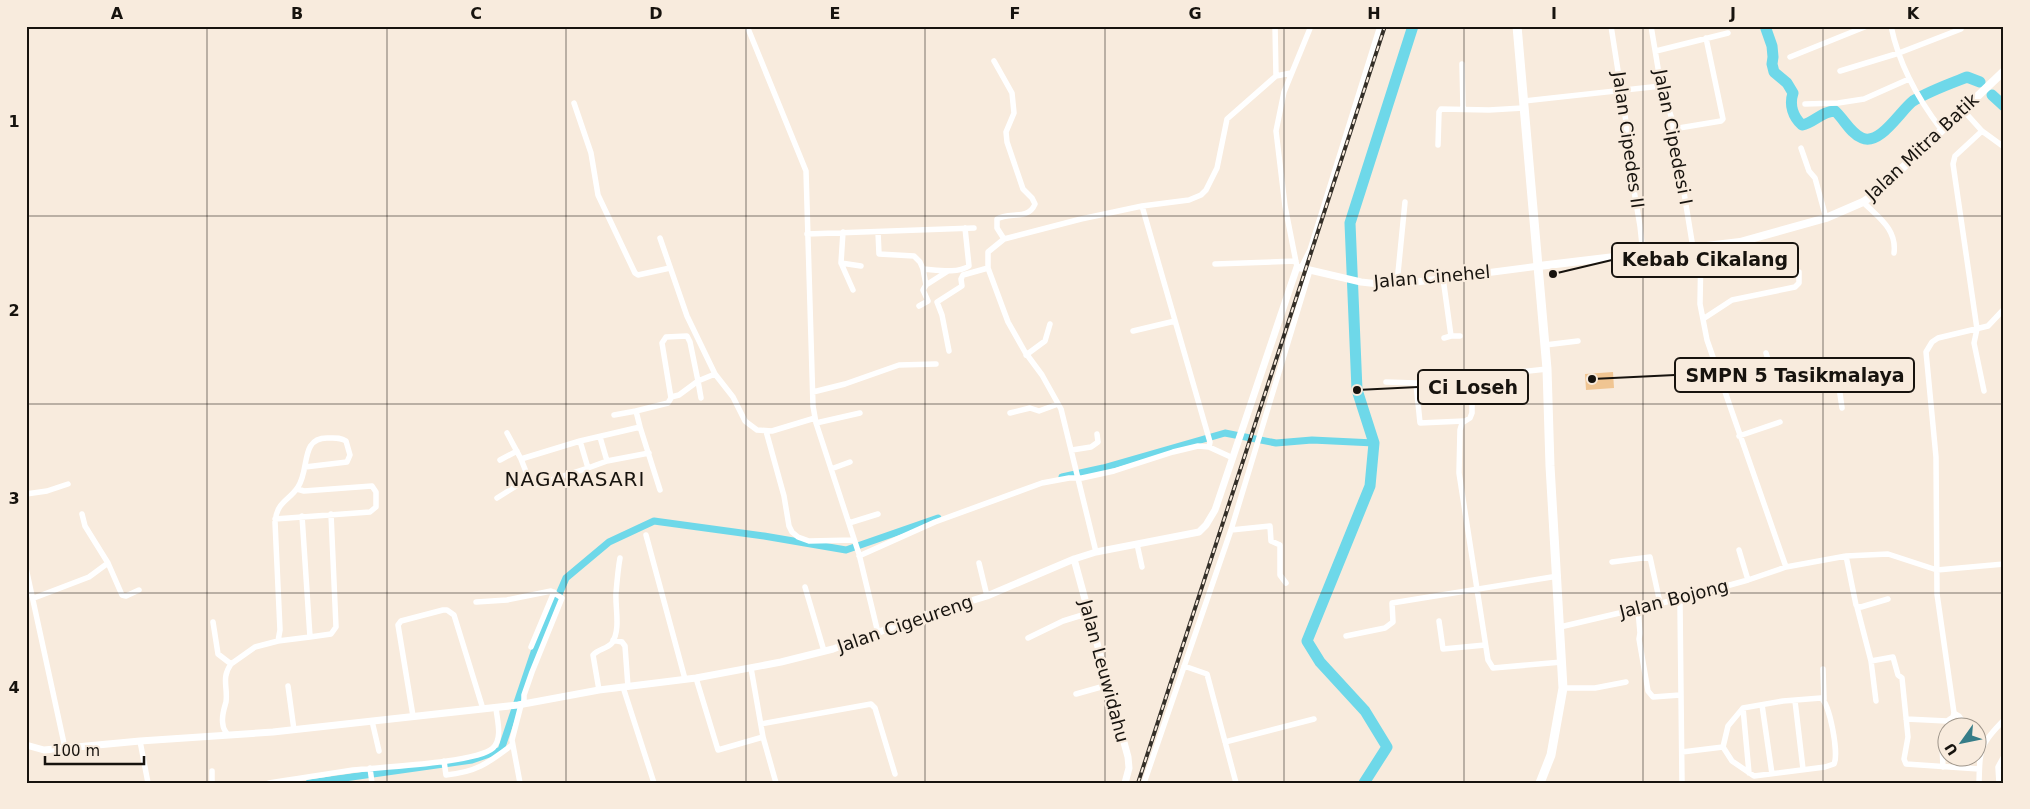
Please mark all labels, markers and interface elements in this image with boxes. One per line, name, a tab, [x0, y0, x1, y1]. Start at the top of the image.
text: A	[111, 4, 124, 23]
text: B	[291, 4, 303, 23]
text: C	[470, 4, 482, 23]
text: D	[649, 4, 663, 23]
text: E	[830, 4, 840, 23]
text: F	[1010, 4, 1020, 23]
text: G	[1188, 4, 1202, 23]
text: H	[1367, 4, 1381, 23]
text: I	[1551, 4, 1557, 23]
text: J	[1729, 4, 1736, 23]
text: K	[1907, 4, 1920, 23]
street label: Jalan Cipedesi I	[1650, 66, 1697, 206]
street label: Jalan Cipedes II	[1608, 69, 1648, 210]
street label: Jalan Mitra Batik	[1860, 88, 1983, 205]
text: 1	[8, 112, 20, 131]
callout: Kebab Cikalang	[1612, 243, 1798, 277]
text: Kebab Cikalang	[1622, 248, 1788, 270]
street label: Jalan Cinehel	[1372, 261, 1491, 292]
text: 2	[8, 301, 20, 320]
callout: SMPN 5 Tasikmalaya	[1675, 358, 1914, 392]
text: SMPN 5 Tasikmalaya	[1685, 364, 1905, 386]
callout: Ci Loseh	[1418, 370, 1528, 404]
text: Ci Loseh	[1428, 376, 1518, 398]
district label: NAGARASARI	[505, 467, 645, 491]
text: 3	[8, 489, 20, 508]
street label: Jalan Bojong	[1616, 575, 1731, 622]
street label: Jalan Cigeureng	[833, 591, 975, 657]
street label: Jalan Leuwidahu	[1075, 596, 1134, 744]
text: 4	[8, 678, 20, 697]
north arrow	[1938, 716, 1988, 766]
scale bar	[45, 734, 144, 766]
text: U	[1941, 740, 1961, 758]
text: 100 m	[52, 742, 100, 760]

